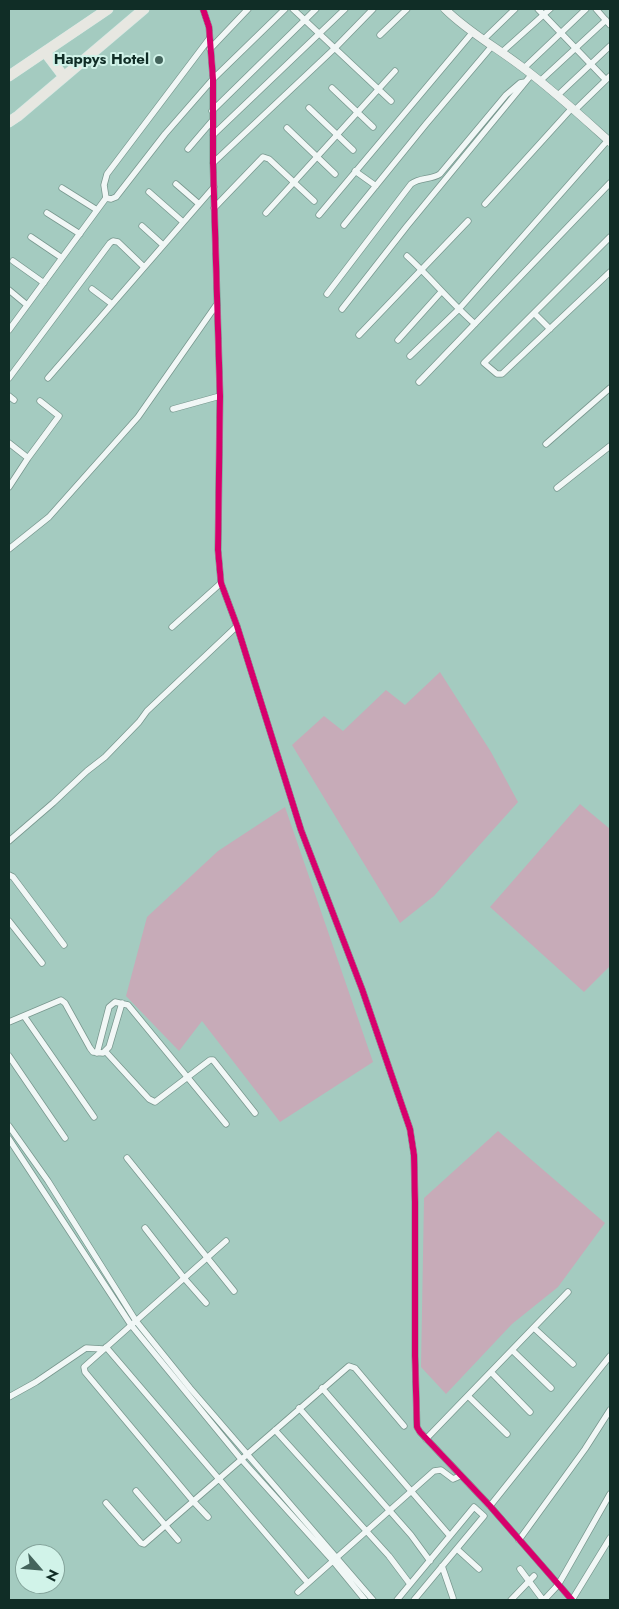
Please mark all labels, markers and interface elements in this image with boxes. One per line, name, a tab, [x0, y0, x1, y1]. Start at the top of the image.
place label: Happys Hotel	[54, 51, 149, 69]
marker: Happys Hotel	[153, 54, 165, 66]
north arrow	[15, 1544, 65, 1594]
text: N	[41, 1566, 64, 1585]

